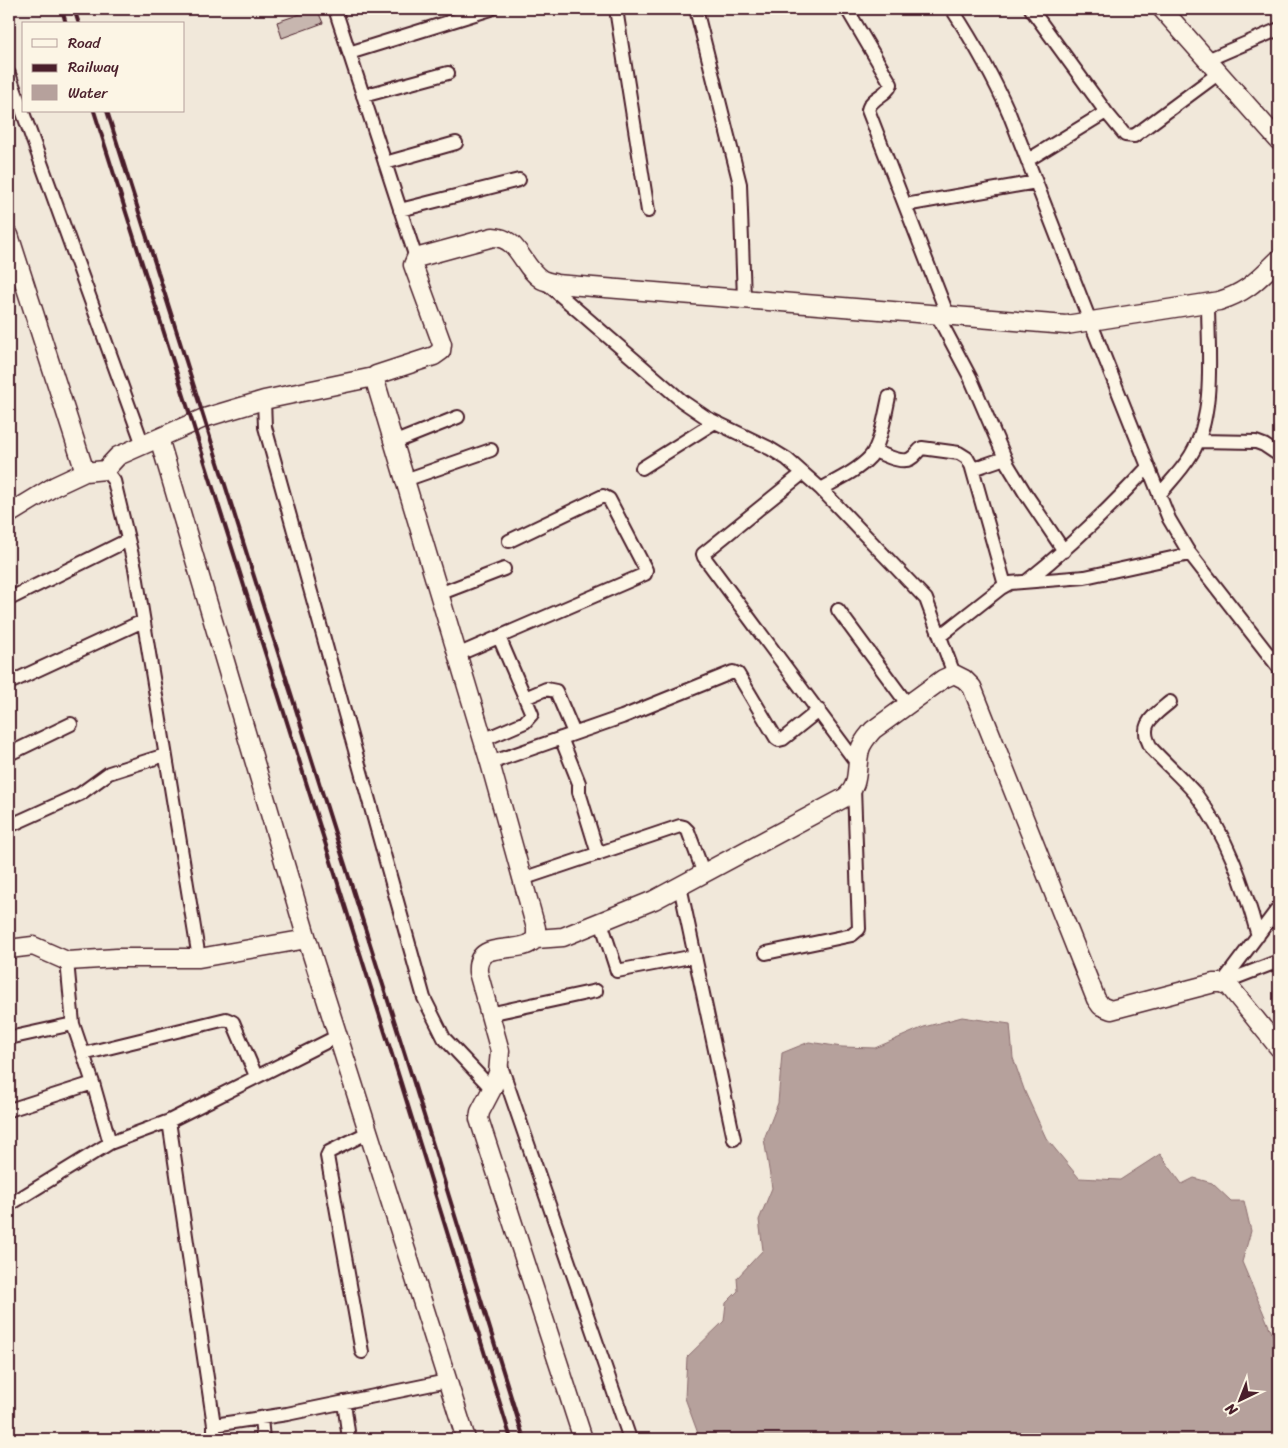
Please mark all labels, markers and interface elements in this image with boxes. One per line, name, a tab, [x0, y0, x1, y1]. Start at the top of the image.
legend	[22, 22, 185, 112]
text: Road	[68, 30, 101, 56]
text: Railway	[68, 54, 119, 80]
text: Water	[68, 80, 108, 106]
north arrow	[1216, 1376, 1266, 1426]
text: N	[1219, 1396, 1244, 1422]

